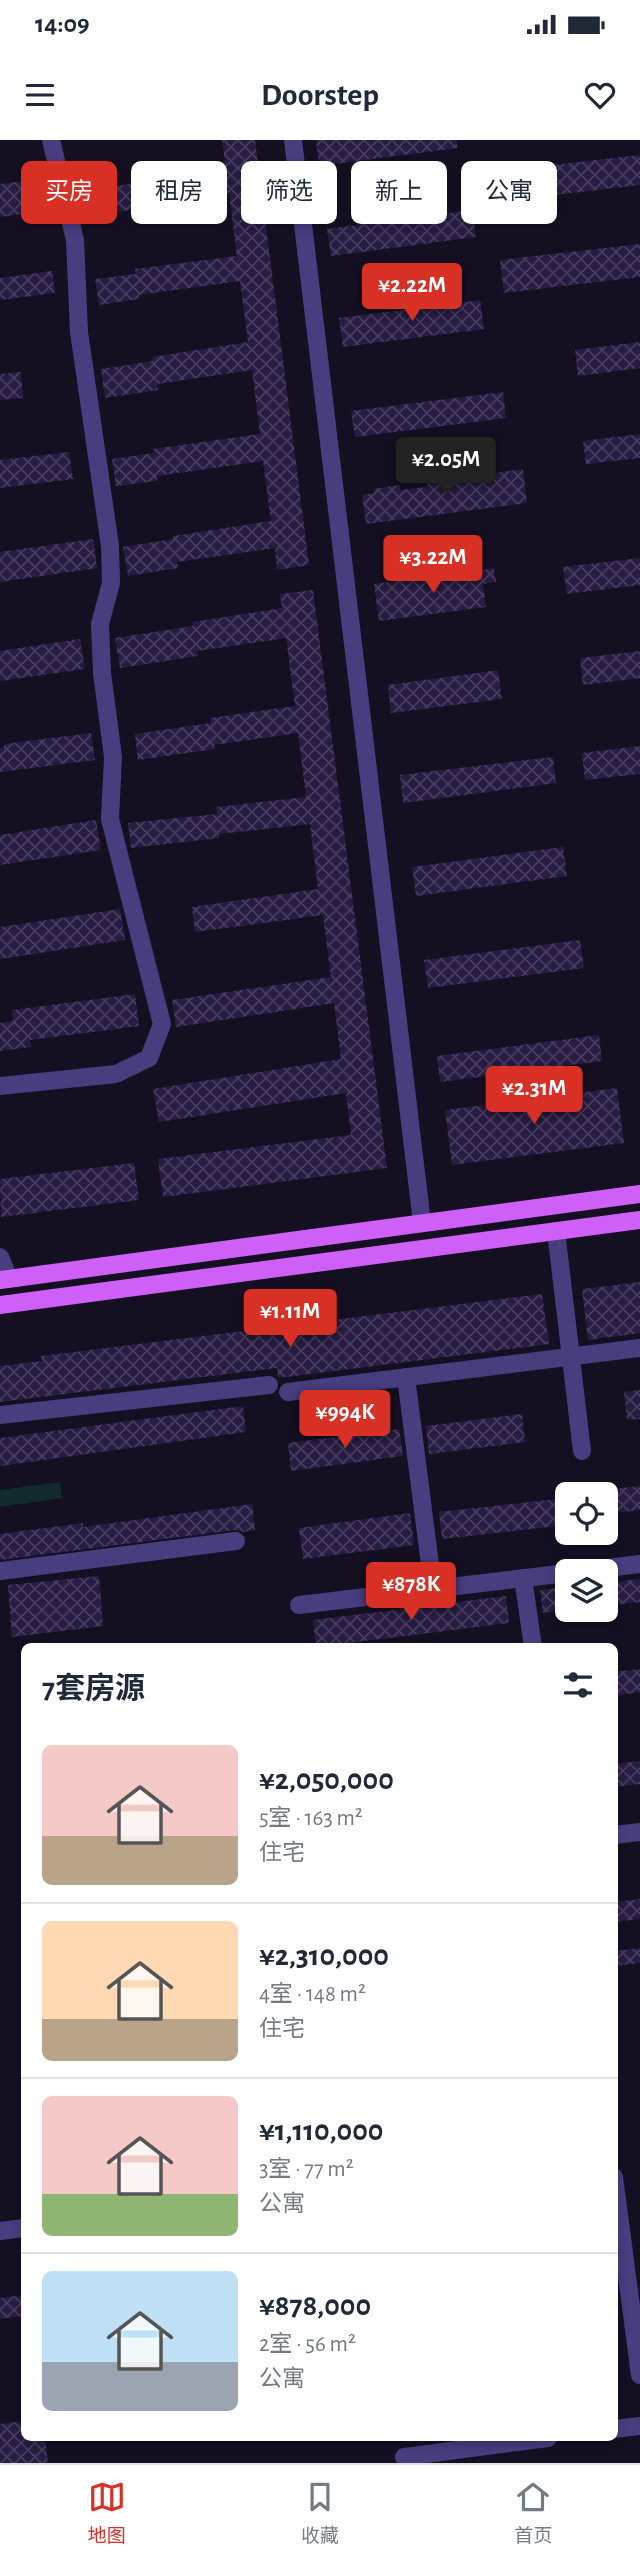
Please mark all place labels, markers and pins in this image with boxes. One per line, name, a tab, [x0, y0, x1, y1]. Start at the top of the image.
pin: ¥2.22M	[355, 264, 469, 323]
pin: ¥2.05M	[389, 438, 503, 497]
pin: ¥3.22M	[376, 536, 490, 595]
pin: ¥2.31M	[477, 1066, 591, 1126]
pin: ¥1.11M	[233, 1290, 347, 1349]
pin: ¥994K	[296, 1390, 394, 1450]
pin: ¥878K	[362, 1562, 460, 1622]

